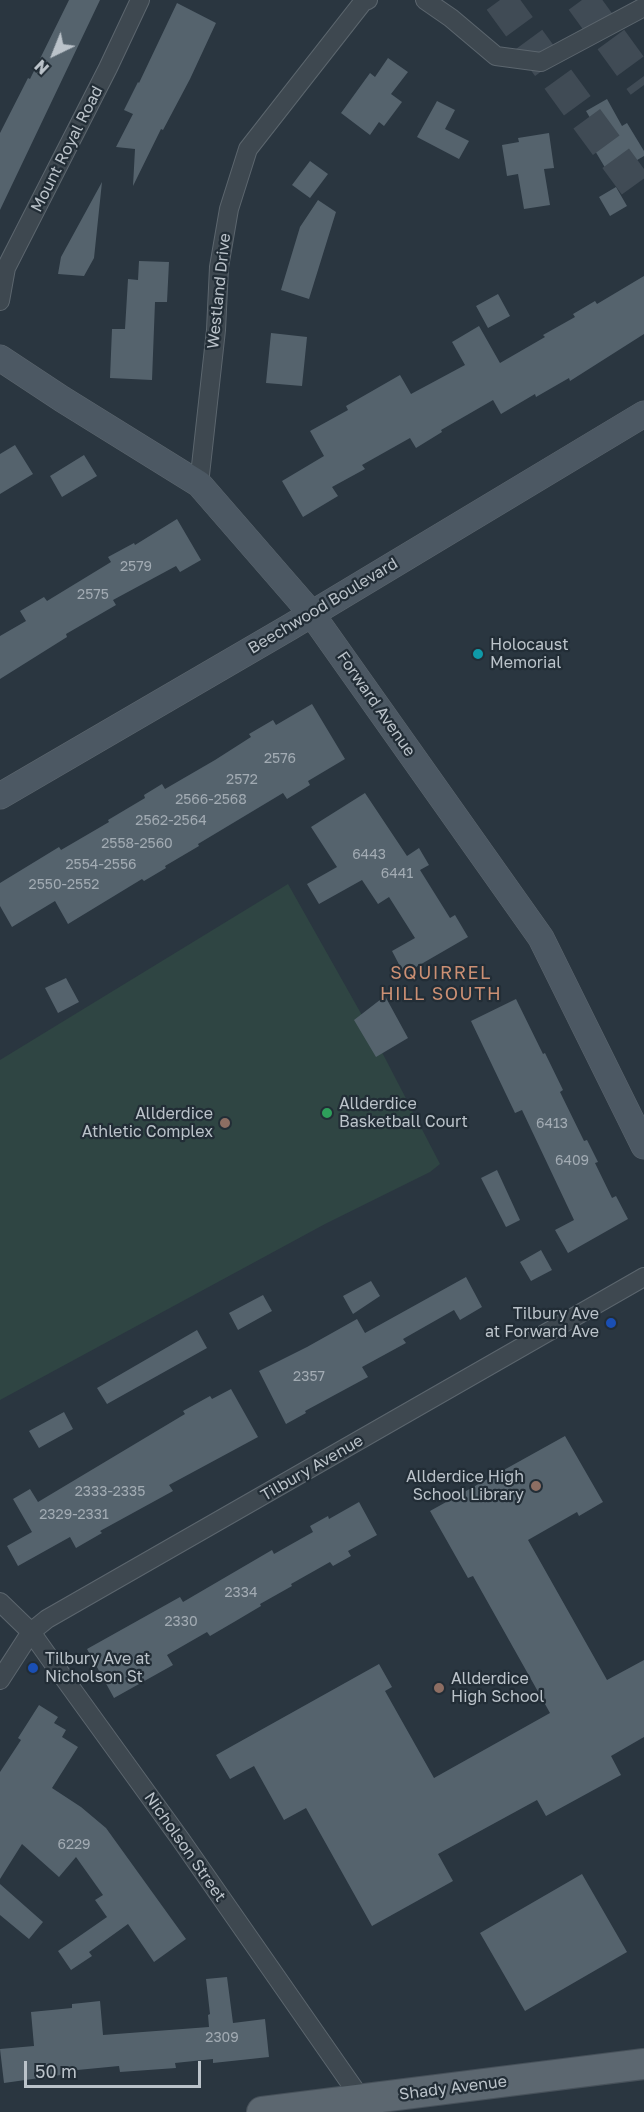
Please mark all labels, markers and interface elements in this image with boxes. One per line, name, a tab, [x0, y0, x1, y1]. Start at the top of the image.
north arrow	[24, 24, 84, 84]
text: N	[30, 56, 53, 79]
street label: Mount Royal Road	[27, 83, 107, 215]
street label: Westland Drive	[203, 232, 235, 350]
street label: Beechwood Boulevard	[245, 554, 401, 658]
house number: 2579	[120, 559, 152, 575]
house number: 2575	[77, 587, 109, 603]
place label: Holocaust Memorial	[490, 635, 569, 673]
marker: Holocaust Memorial	[471, 647, 485, 661]
street label: Forward Avenue	[333, 648, 419, 760]
house number: 2576	[264, 751, 296, 767]
house number: 2572	[226, 772, 258, 788]
house number: 2566-2568	[175, 792, 247, 808]
house number: 2562-2564	[135, 813, 207, 829]
house number: 2558-2560	[101, 836, 173, 852]
house number: 6443	[352, 847, 386, 863]
house number: 2554-2556	[65, 857, 137, 873]
house number: 6441	[381, 866, 413, 882]
house number: 2550-2552	[29, 877, 99, 893]
district label: SQUIRREL HILL SOUTH	[380, 962, 502, 1004]
place label: Allderdice Basketball Court	[339, 1094, 468, 1132]
place label: Allderdice Athletic Complex	[82, 1104, 213, 1142]
marker: Allderdice Basketball Court	[320, 1106, 334, 1120]
marker: Allderdice Athletic Complex	[218, 1116, 232, 1130]
house number: 6413	[536, 1116, 568, 1132]
house number: 6409	[555, 1153, 589, 1169]
place label: Tilbury Ave at Forward Ave	[485, 1304, 599, 1342]
marker: Tilbury Ave at Forward Ave	[604, 1316, 618, 1330]
house number: 2357	[293, 1369, 325, 1385]
street label: Tilbury Avenue	[257, 1431, 367, 1505]
place label: Allderdice High School Library	[406, 1467, 524, 1505]
marker: Allderdice High School Library	[529, 1479, 543, 1493]
house number: 2333-2335	[75, 1484, 145, 1500]
house number: 2329-2331	[39, 1507, 109, 1523]
house number: 2334	[224, 1585, 258, 1601]
house number: 2330	[164, 1614, 198, 1630]
place label: Tilbury Ave at Nicholson St	[45, 1649, 150, 1687]
marker: Tilbury Ave at Nicholson St	[26, 1661, 40, 1675]
place label: Allderdice High School	[451, 1669, 544, 1707]
marker: Allderdice High School	[432, 1681, 446, 1695]
street label: Nicholson Street	[140, 1789, 230, 1905]
house number: 6229	[57, 1837, 91, 1853]
house number: 2309	[205, 2030, 239, 2046]
scale bar	[27, 2049, 204, 2087]
text: 50 m	[35, 2060, 77, 2082]
street label: Shady Avenue	[398, 2072, 508, 2104]

